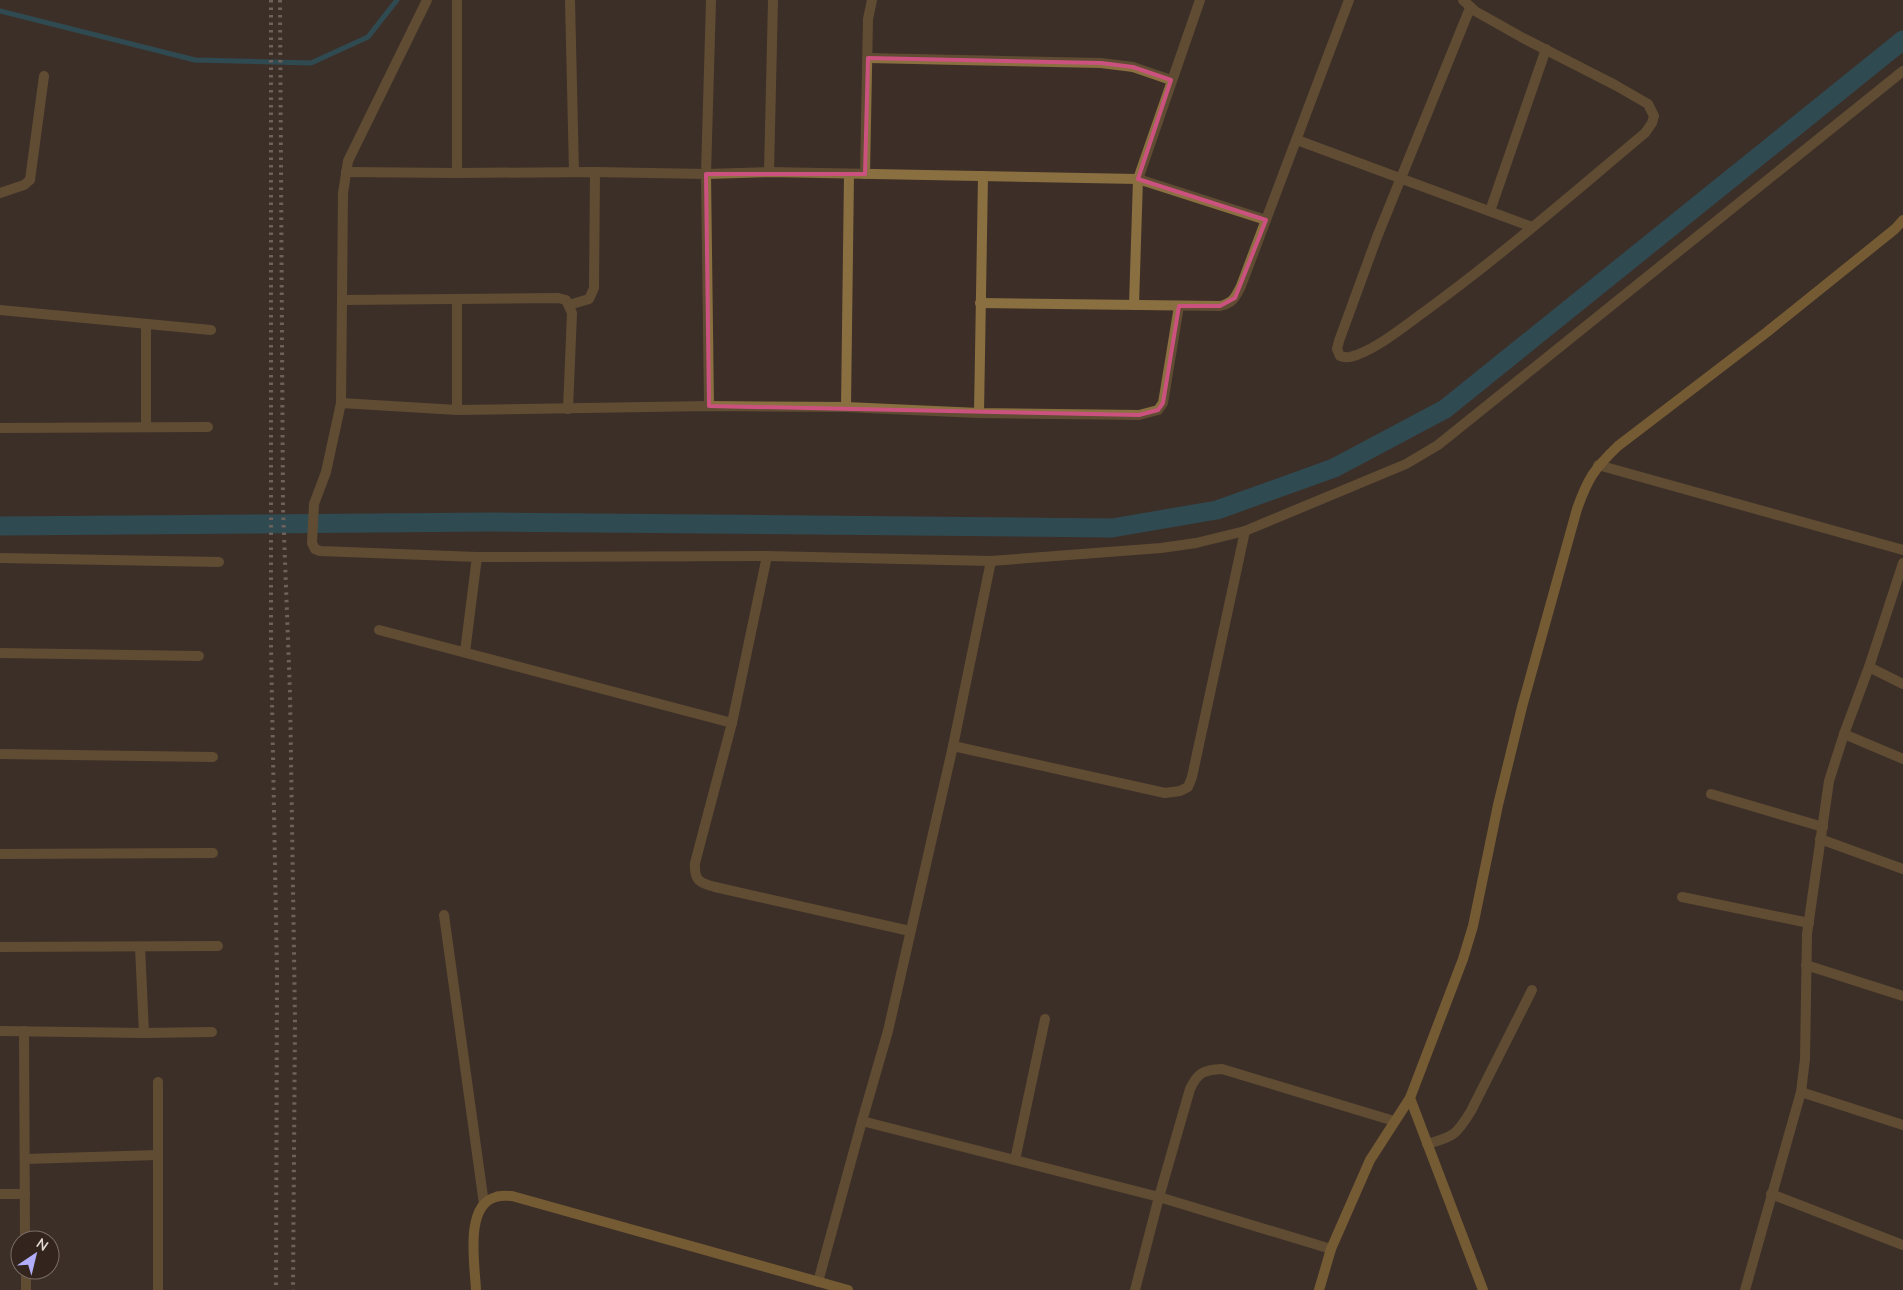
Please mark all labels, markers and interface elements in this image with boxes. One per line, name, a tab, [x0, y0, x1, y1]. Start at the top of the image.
north arrow	[10, 1230, 60, 1280]
text: N	[33, 1234, 52, 1255]

